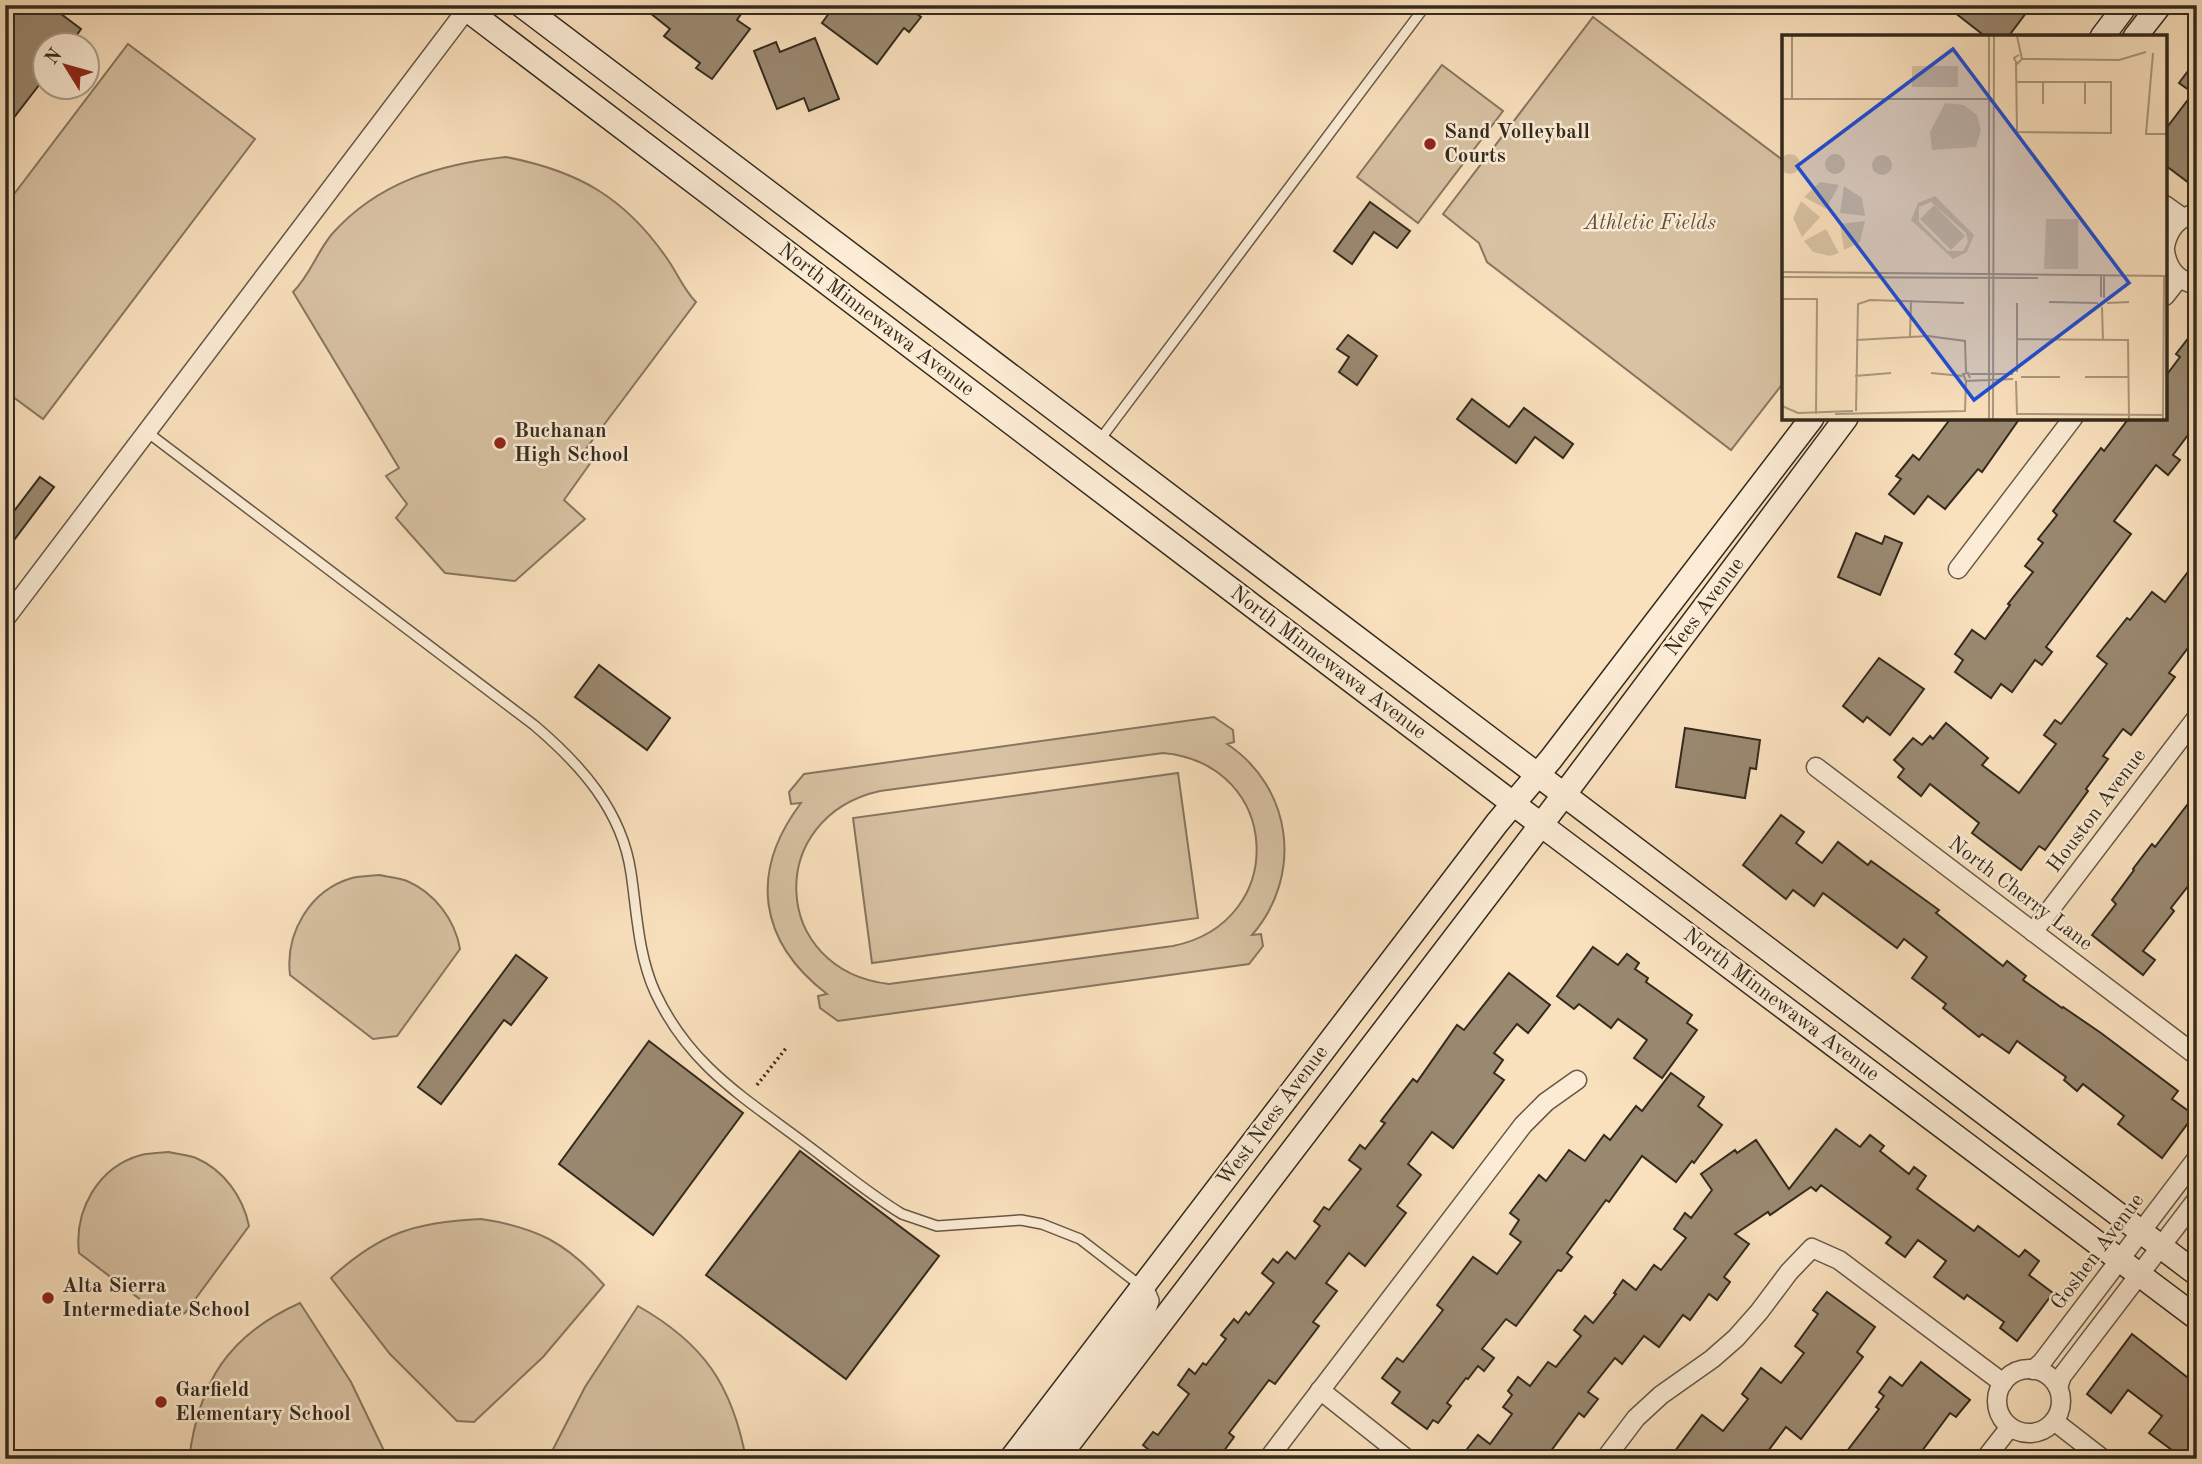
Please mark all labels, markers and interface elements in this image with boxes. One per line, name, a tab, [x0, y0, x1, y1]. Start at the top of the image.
north arrow	[32, 32, 102, 102]
inset map	[1782, 35, 2167, 420]
text: N	[42, 45, 67, 69]
place label: Sand Volleyball Courts	[1444, 122, 1590, 167]
marker: Sand Volleyball Courts	[1422, 136, 1438, 152]
park label: Athletic Fields	[1583, 213, 1716, 234]
street label: North Minnewawa Avenue	[774, 240, 978, 400]
place label: Buchanan High School	[514, 421, 629, 466]
marker: Buchanan High School	[492, 435, 508, 451]
street label: Nees Avenue	[1661, 554, 1749, 660]
street label: North Minnewawa Avenue	[1226, 583, 1430, 743]
street label: Houston Avenue	[2044, 745, 2150, 877]
street label: North Cherry Lane	[1944, 833, 2096, 955]
street label: North Minnewawa Avenue	[1679, 925, 1883, 1085]
street label: West Nees Avenue	[1214, 1042, 1332, 1190]
street label: Goshen Avenue	[2048, 1190, 2148, 1314]
place label: Alta Sierra Intermediate School	[62, 1276, 250, 1321]
marker: Alta Sierra Intermediate School	[40, 1290, 56, 1306]
place label: Garfield Elementary School	[175, 1380, 351, 1425]
marker: Garfield Elementary School	[153, 1394, 169, 1410]

